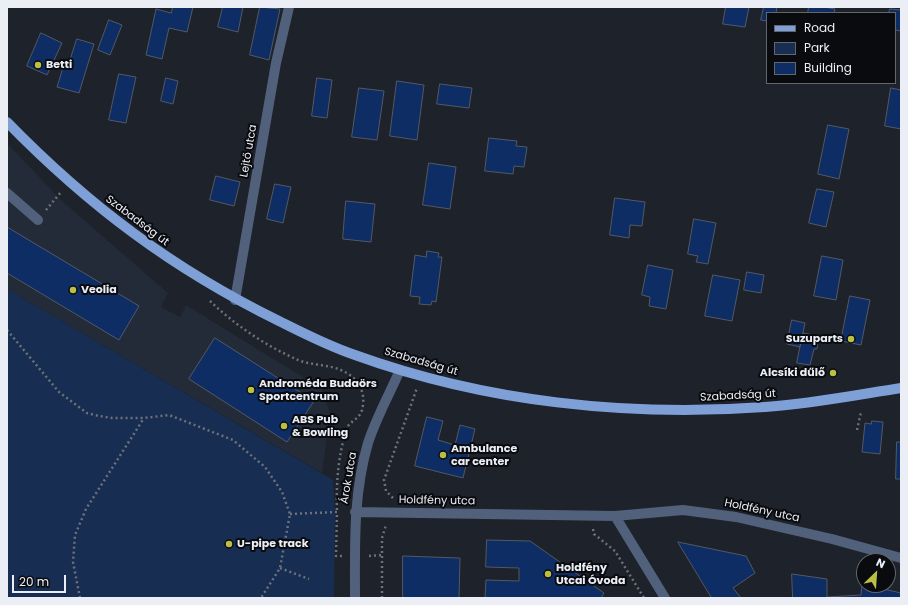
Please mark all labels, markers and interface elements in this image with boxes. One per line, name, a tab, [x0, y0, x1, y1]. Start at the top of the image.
legend	[766, 12, 896, 84]
text: Road	[804, 19, 835, 36]
text: Park	[804, 39, 830, 56]
place label: Betti	[46, 58, 72, 72]
text: Building	[804, 59, 852, 76]
marker: Betti	[33, 60, 43, 70]
street label: Lejtő utca	[238, 124, 260, 178]
street label: Szabadság út	[103, 193, 171, 249]
place label: Veolia	[81, 283, 117, 297]
marker: Veolia	[68, 285, 78, 295]
place label: Suzuparts	[786, 332, 843, 346]
marker: Suzuparts	[846, 334, 856, 344]
street label: Szabadság út	[383, 345, 459, 379]
place label: Alcsíki dűlő	[760, 366, 825, 380]
marker: Alcsíki dűlő	[828, 368, 838, 378]
place label: Androméda Budaörs Sportcentrum	[259, 377, 377, 403]
marker: Androméda Budaörs Sportcentrum	[246, 385, 256, 395]
street label: Szabadság út	[700, 387, 776, 405]
place label: ABS Pub & Bowling	[292, 413, 348, 439]
marker: ABS Pub & Bowling	[279, 421, 289, 431]
place label: Ambulance car center	[451, 442, 517, 468]
marker: Ambulance car center	[438, 450, 448, 460]
street label: Árok utca	[338, 451, 360, 505]
street label: Holdfény utca	[399, 494, 475, 508]
street label: Holdfény utca	[723, 497, 801, 525]
place label: U-pipe track	[237, 537, 309, 551]
marker: U-pipe track	[224, 539, 234, 549]
north arrow	[856, 553, 896, 593]
text: N	[874, 554, 888, 572]
place label: Holdfény Utcai Óvoda	[556, 561, 625, 587]
scale bar	[14, 567, 68, 593]
marker: Holdfény Utcai Óvoda	[543, 569, 553, 579]
text: 20 m	[19, 573, 49, 590]

